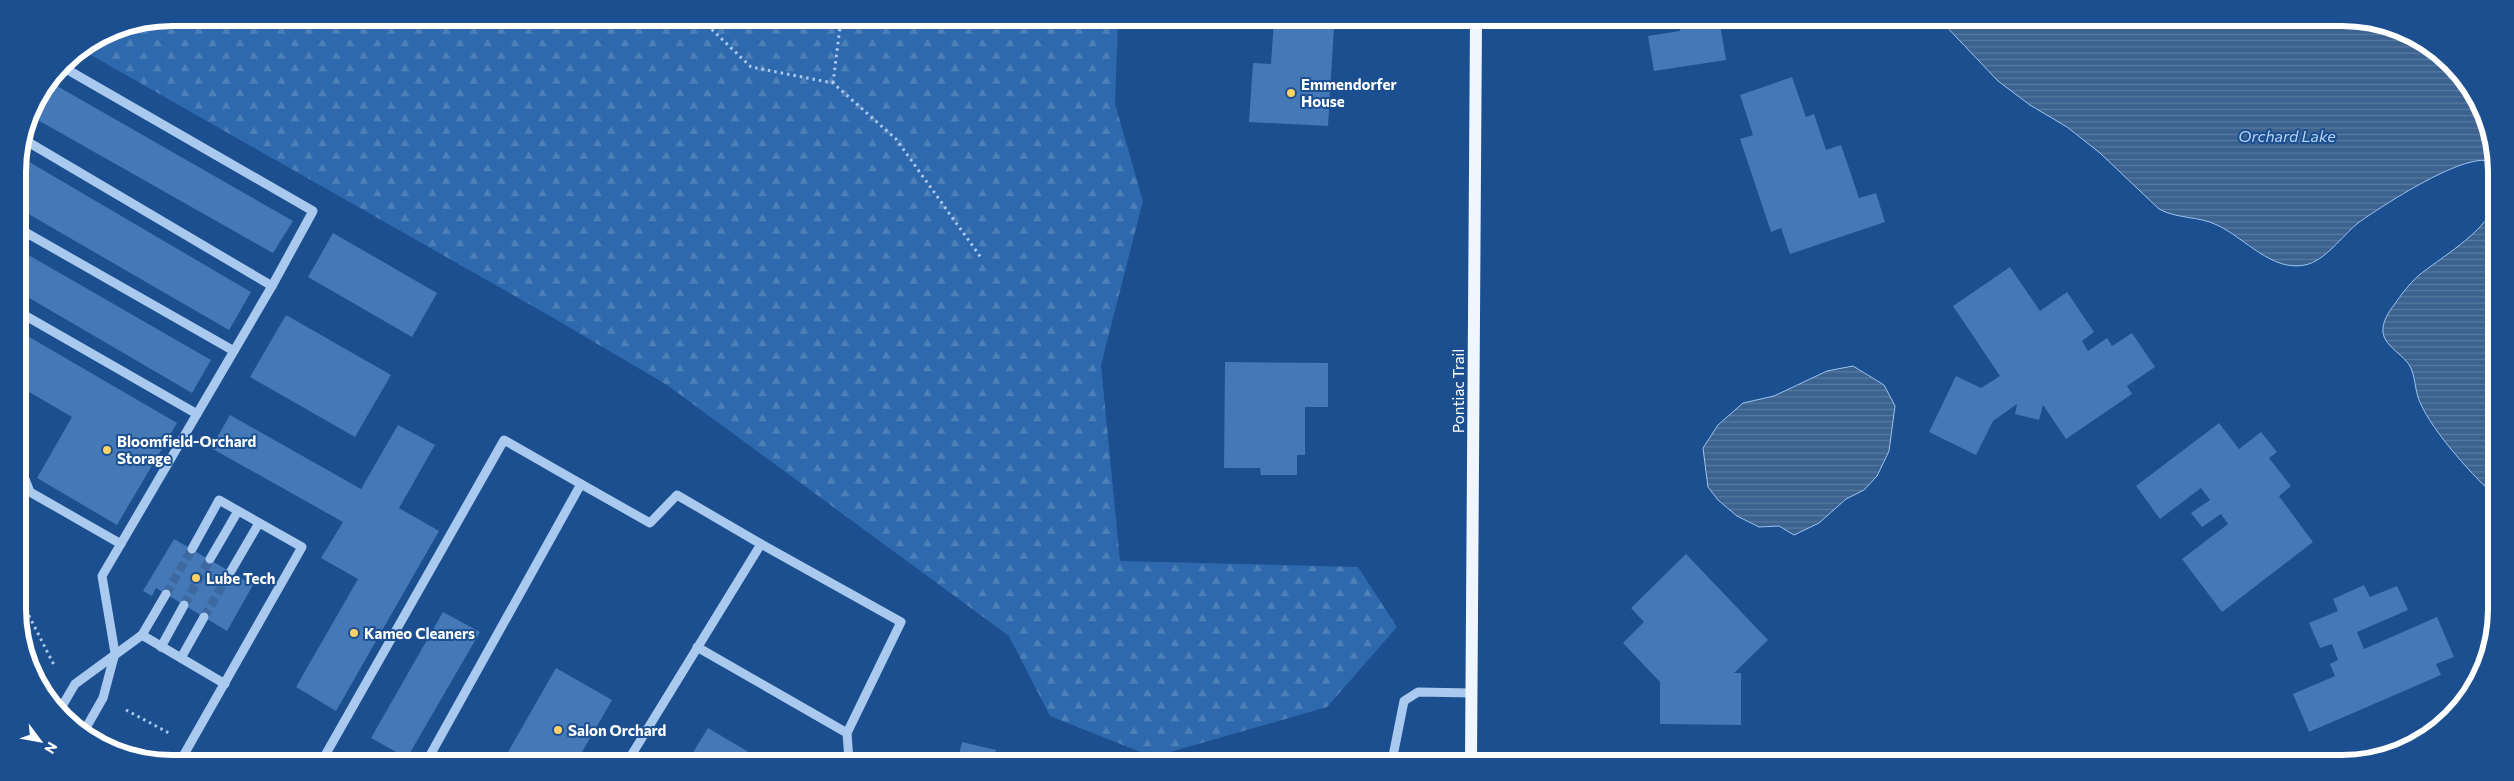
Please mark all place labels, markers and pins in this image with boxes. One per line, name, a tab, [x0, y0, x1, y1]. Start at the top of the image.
place label: Emmendorfer House	[1301, 75, 1397, 110]
marker: Emmendorfer House	[1285, 87, 1297, 99]
place label: Bloomfield-Orchard Storage	[117, 432, 256, 467]
marker: Bloomfield-Orchard Storage	[101, 444, 113, 456]
place label: Lube Tech	[206, 569, 275, 587]
marker: Lube Tech	[190, 572, 202, 584]
place label: Kameo Cleaners	[364, 624, 475, 642]
marker: Kameo Cleaners	[348, 627, 360, 639]
place label: Salon Orchard	[568, 721, 666, 739]
marker: Salon Orchard	[552, 724, 564, 736]

